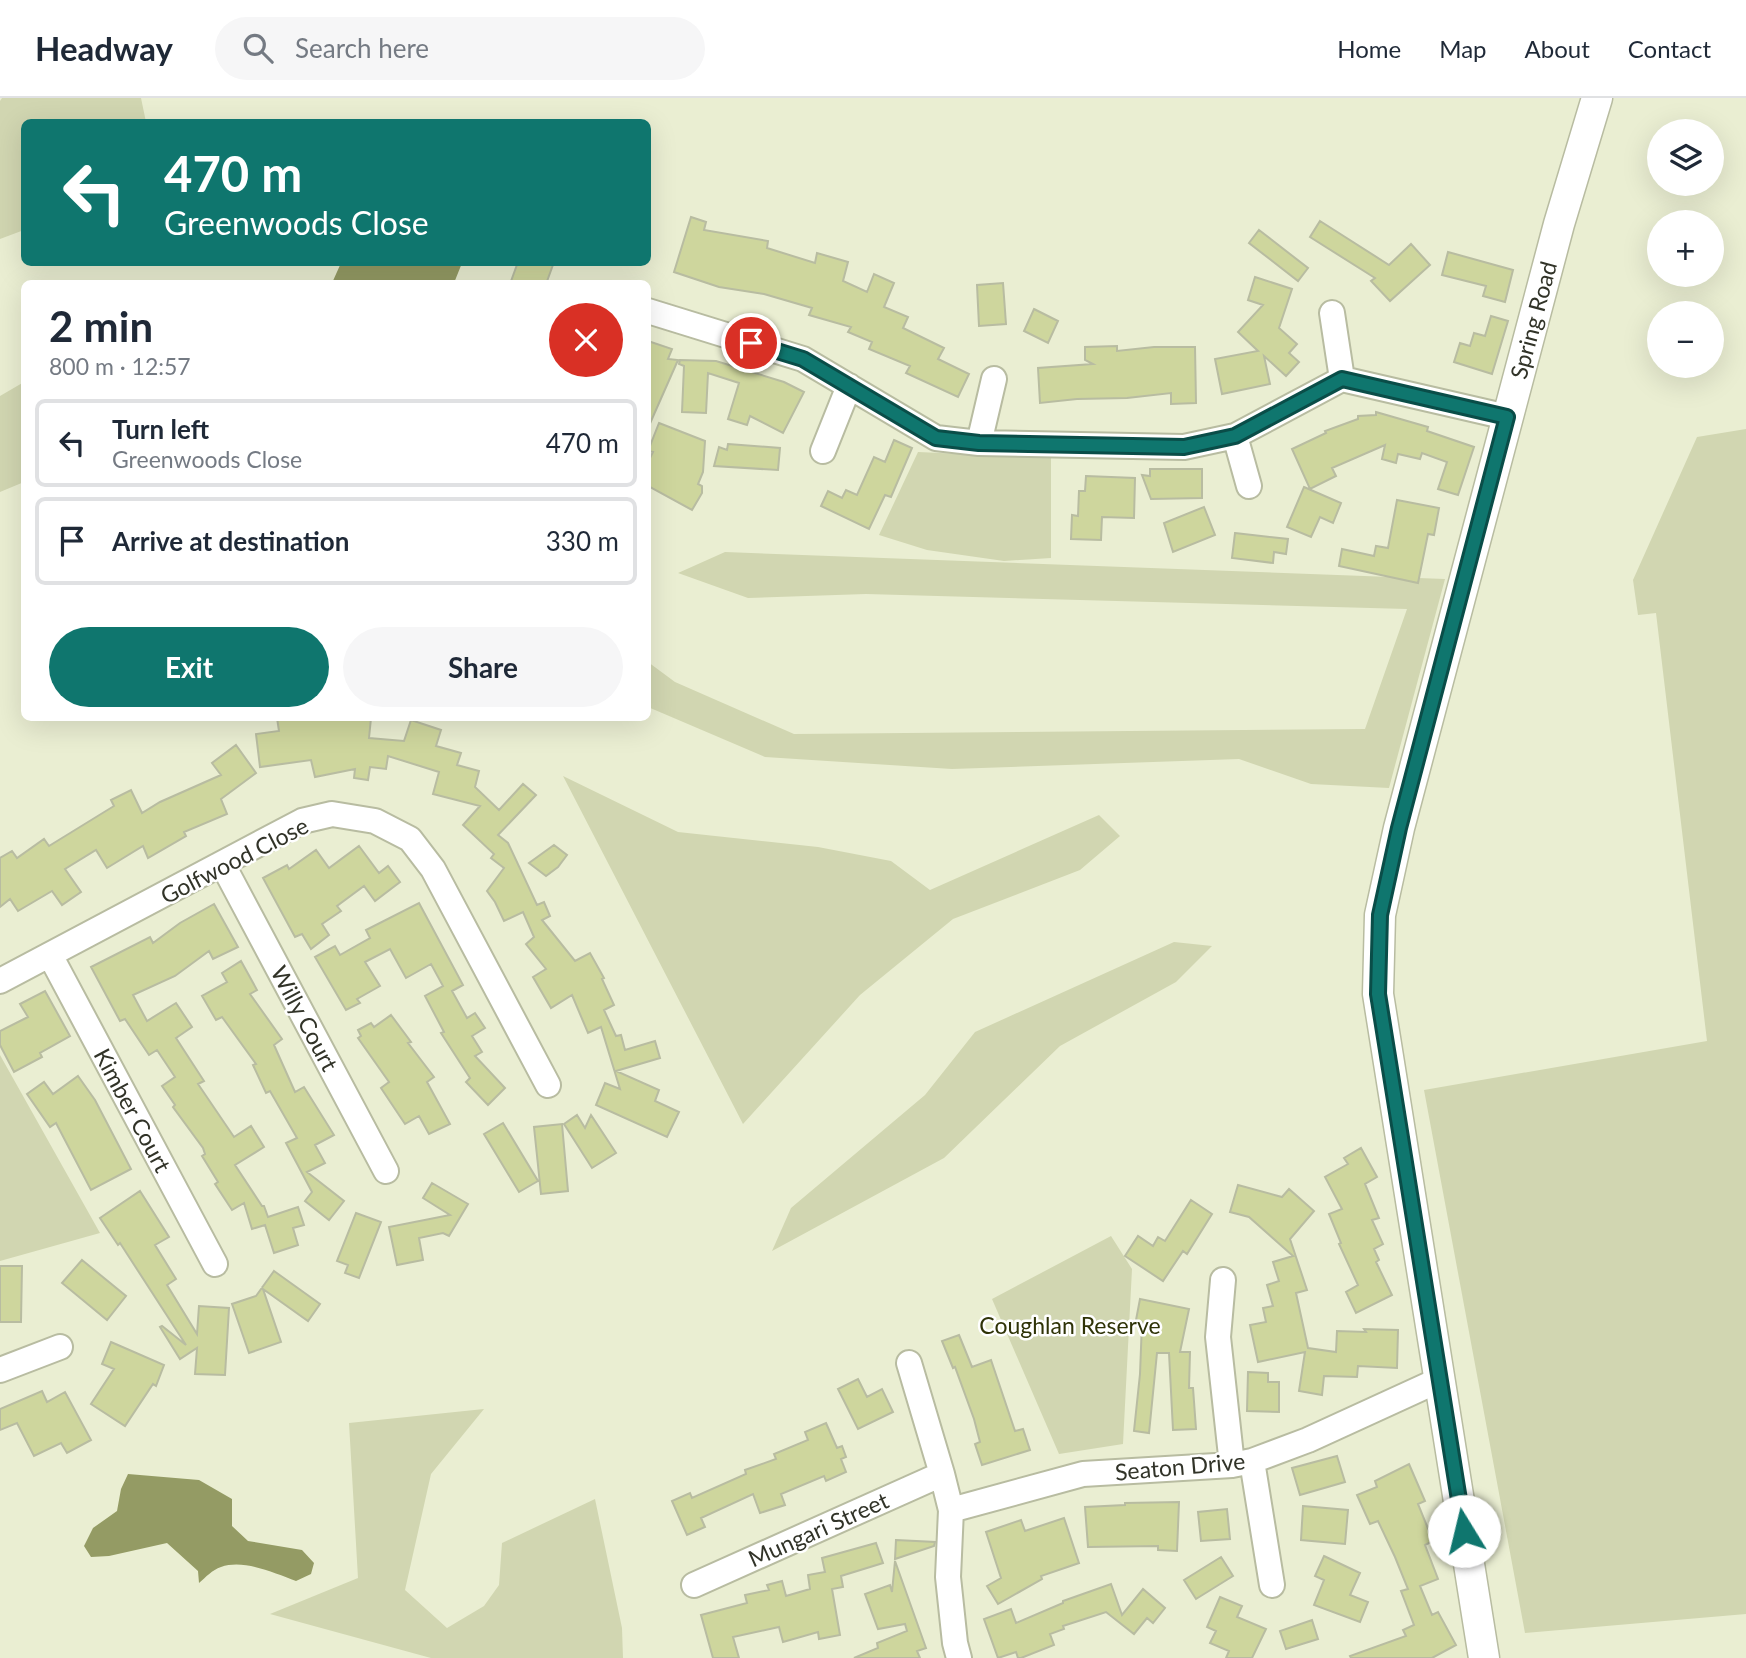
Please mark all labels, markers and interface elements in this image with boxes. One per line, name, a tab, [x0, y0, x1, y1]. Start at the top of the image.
search box	[215, 17, 705, 80]
text: Headway	[35, 28, 173, 68]
icon: search	[239, 29, 277, 67]
text: Search here	[295, 32, 429, 64]
text: Home	[1337, 34, 1401, 63]
text: Map	[1439, 34, 1487, 63]
text: About	[1525, 34, 1590, 63]
text: Contact	[1628, 34, 1711, 63]
map controls	[1647, 119, 1724, 378]
button: layers	[1647, 119, 1724, 196]
text: 470 m	[164, 144, 302, 202]
icon: left	[49, 147, 140, 238]
text: Greenwoods Close	[164, 203, 429, 242]
button: +	[1647, 210, 1724, 287]
street label: Spring Road	[1504, 258, 1562, 382]
text: 2 min	[49, 301, 153, 351]
button: −	[1647, 301, 1724, 378]
button: close	[549, 303, 623, 377]
pin	[721, 313, 781, 373]
icon: arrive	[732, 324, 770, 362]
text: 800 m · 12:57	[49, 352, 191, 380]
text: Turn left	[112, 413, 209, 445]
icon: left	[53, 424, 91, 462]
text: 470 m	[546, 427, 619, 459]
text: Greenwoods Close	[112, 445, 302, 473]
icon: arrive	[53, 522, 91, 560]
text: Arrive at destination	[112, 525, 349, 557]
text: 330 m	[546, 525, 619, 557]
button: Exit	[49, 627, 329, 707]
button: Share	[343, 627, 623, 707]
street label: Golfwood Close	[156, 811, 312, 909]
street label: Willy Court	[266, 961, 345, 1076]
street label: Kimber Court	[89, 1043, 178, 1177]
park label: Coughlan Reserve	[979, 1311, 1161, 1339]
street label: Seaton Drive	[1114, 1446, 1246, 1486]
street label: Mungari Street	[744, 1485, 893, 1572]
position arrow	[1427, 1494, 1501, 1568]

